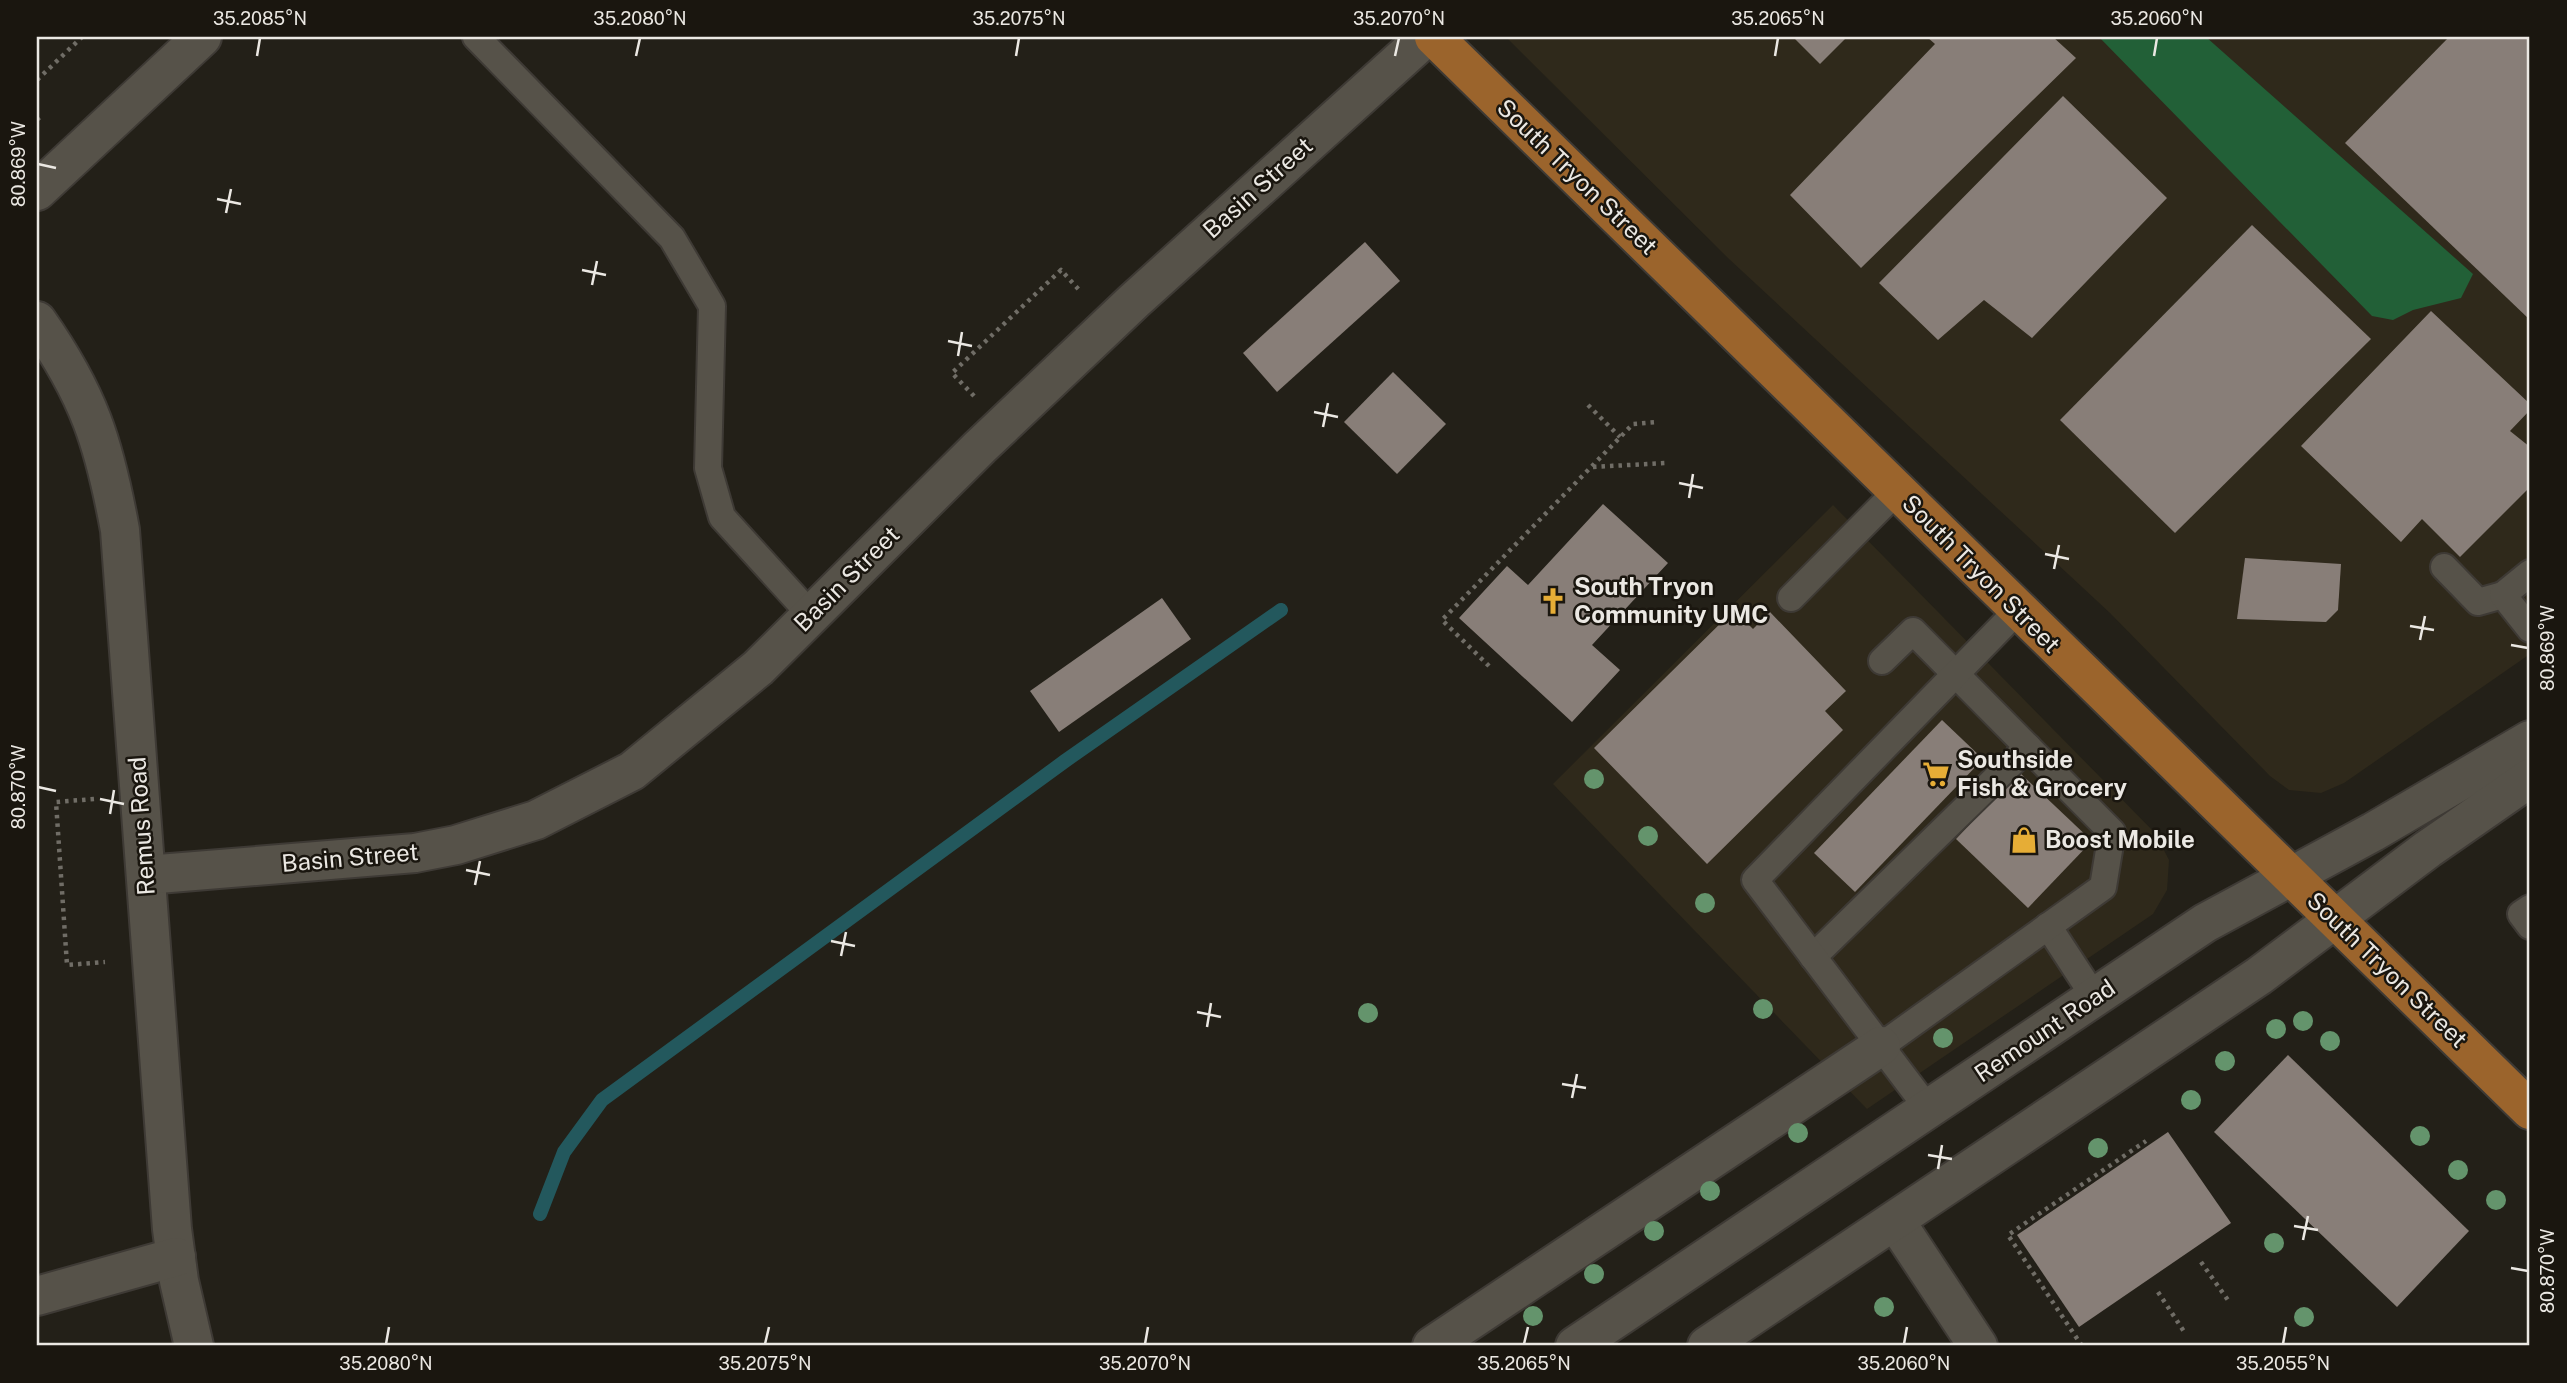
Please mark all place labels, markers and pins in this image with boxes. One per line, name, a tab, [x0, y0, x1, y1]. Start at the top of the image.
place label: South Tryon Community UMC	[1574, 572, 1768, 628]
church icon: South Tryon Community UMC	[1538, 586, 1568, 616]
place label: Southside Fish & Grocery	[1957, 745, 2128, 801]
supermarket icon: Southside Fish & Grocery	[1921, 759, 1951, 789]
shop icon: Boost Mobile	[2009, 825, 2039, 855]
place label: Boost Mobile	[2045, 825, 2195, 853]

